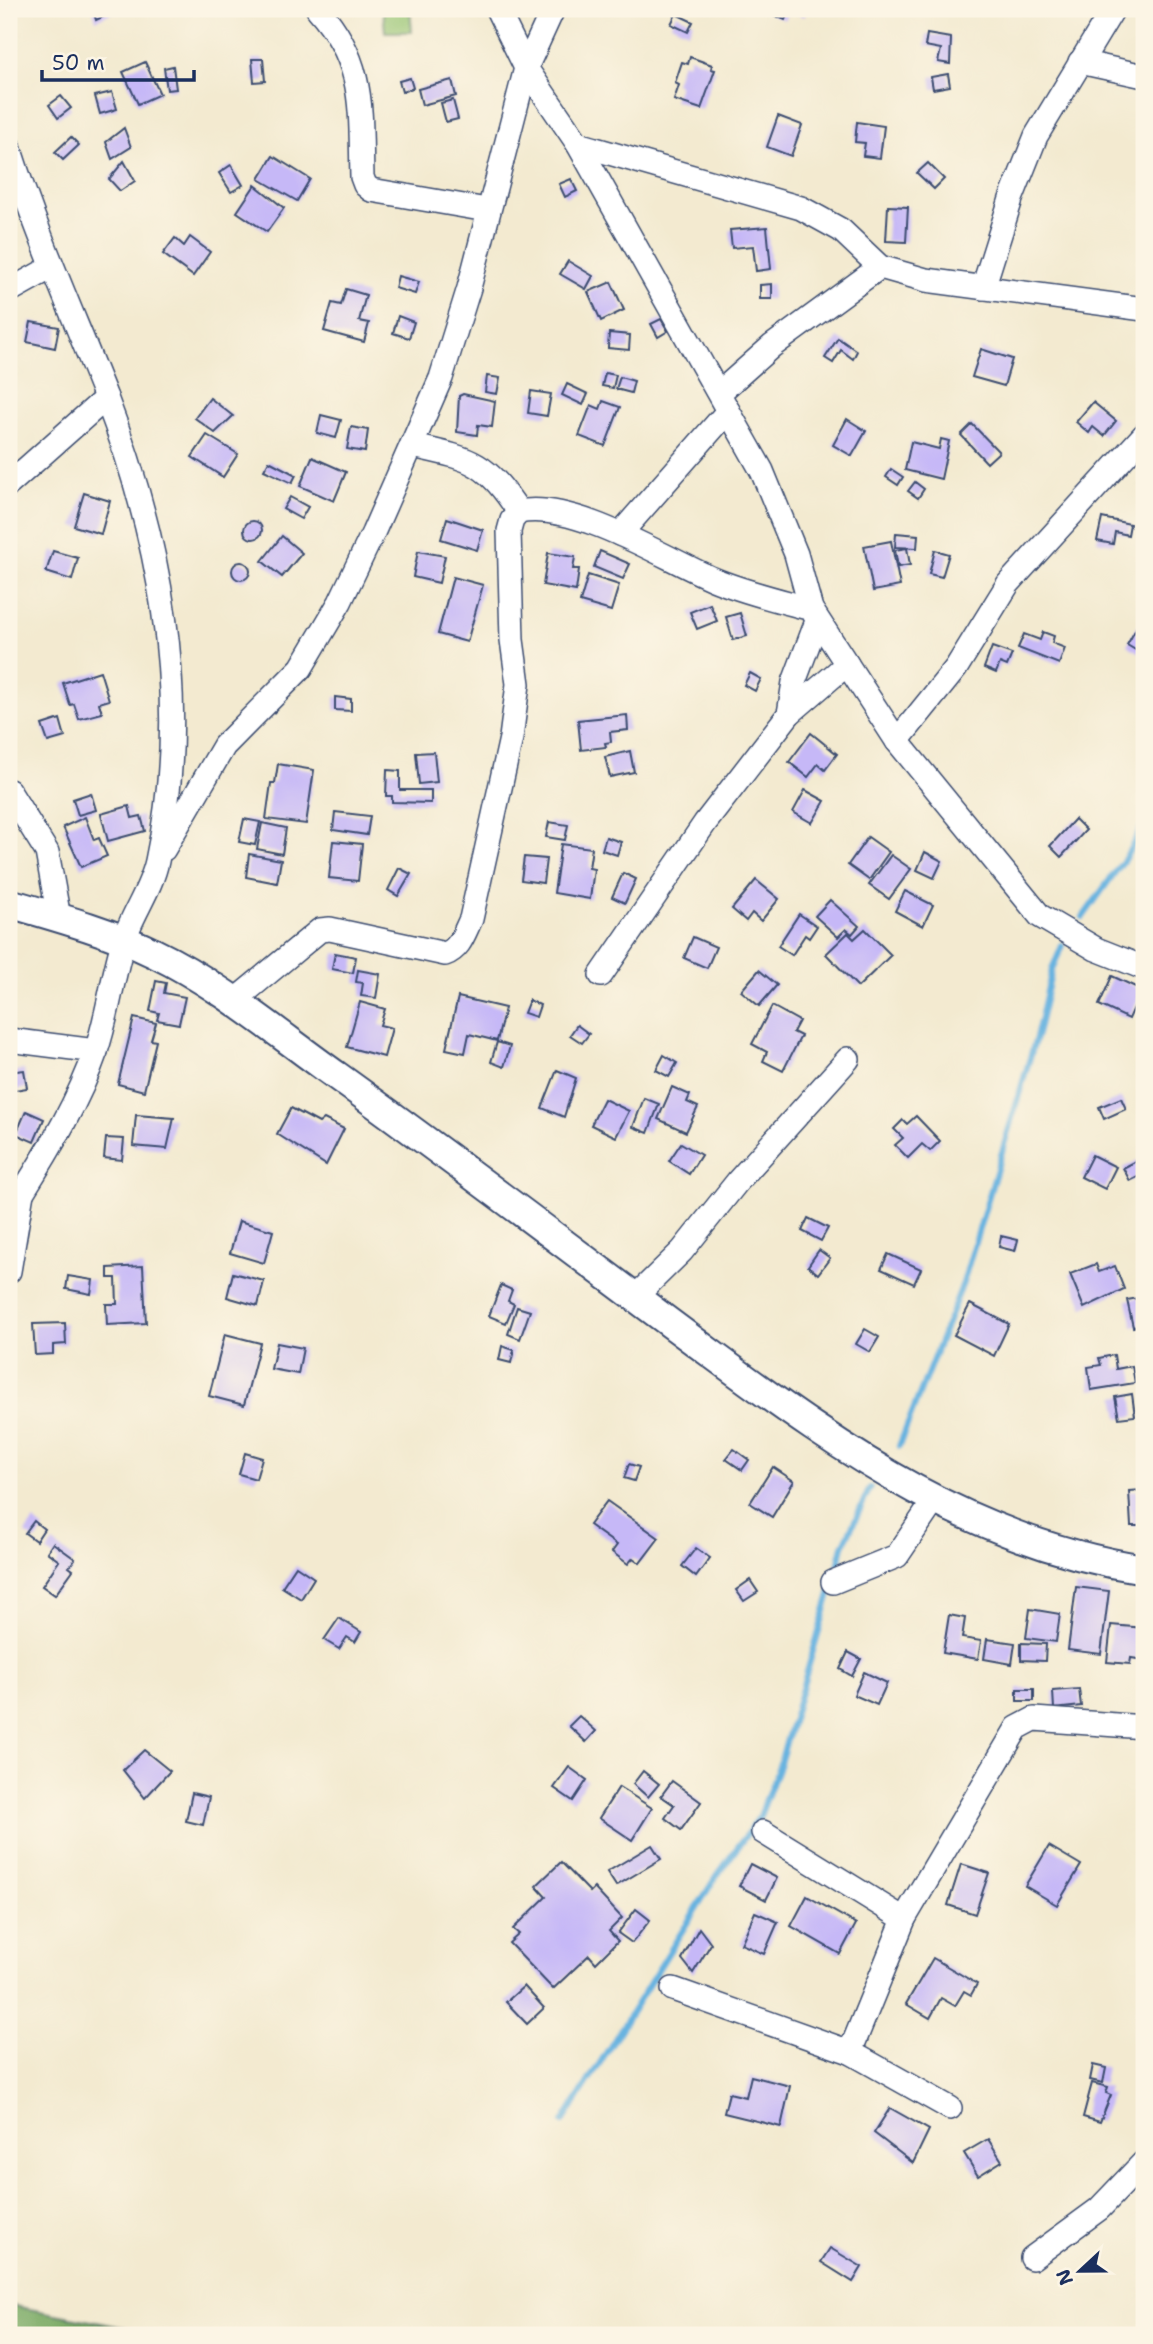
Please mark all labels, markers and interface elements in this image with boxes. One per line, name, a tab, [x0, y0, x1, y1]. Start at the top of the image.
scale bar	[42, 38, 194, 82]
text: 50 m	[52, 49, 105, 77]
north arrow	[1044, 2236, 1114, 2306]
text: N	[1050, 2266, 1079, 2289]

